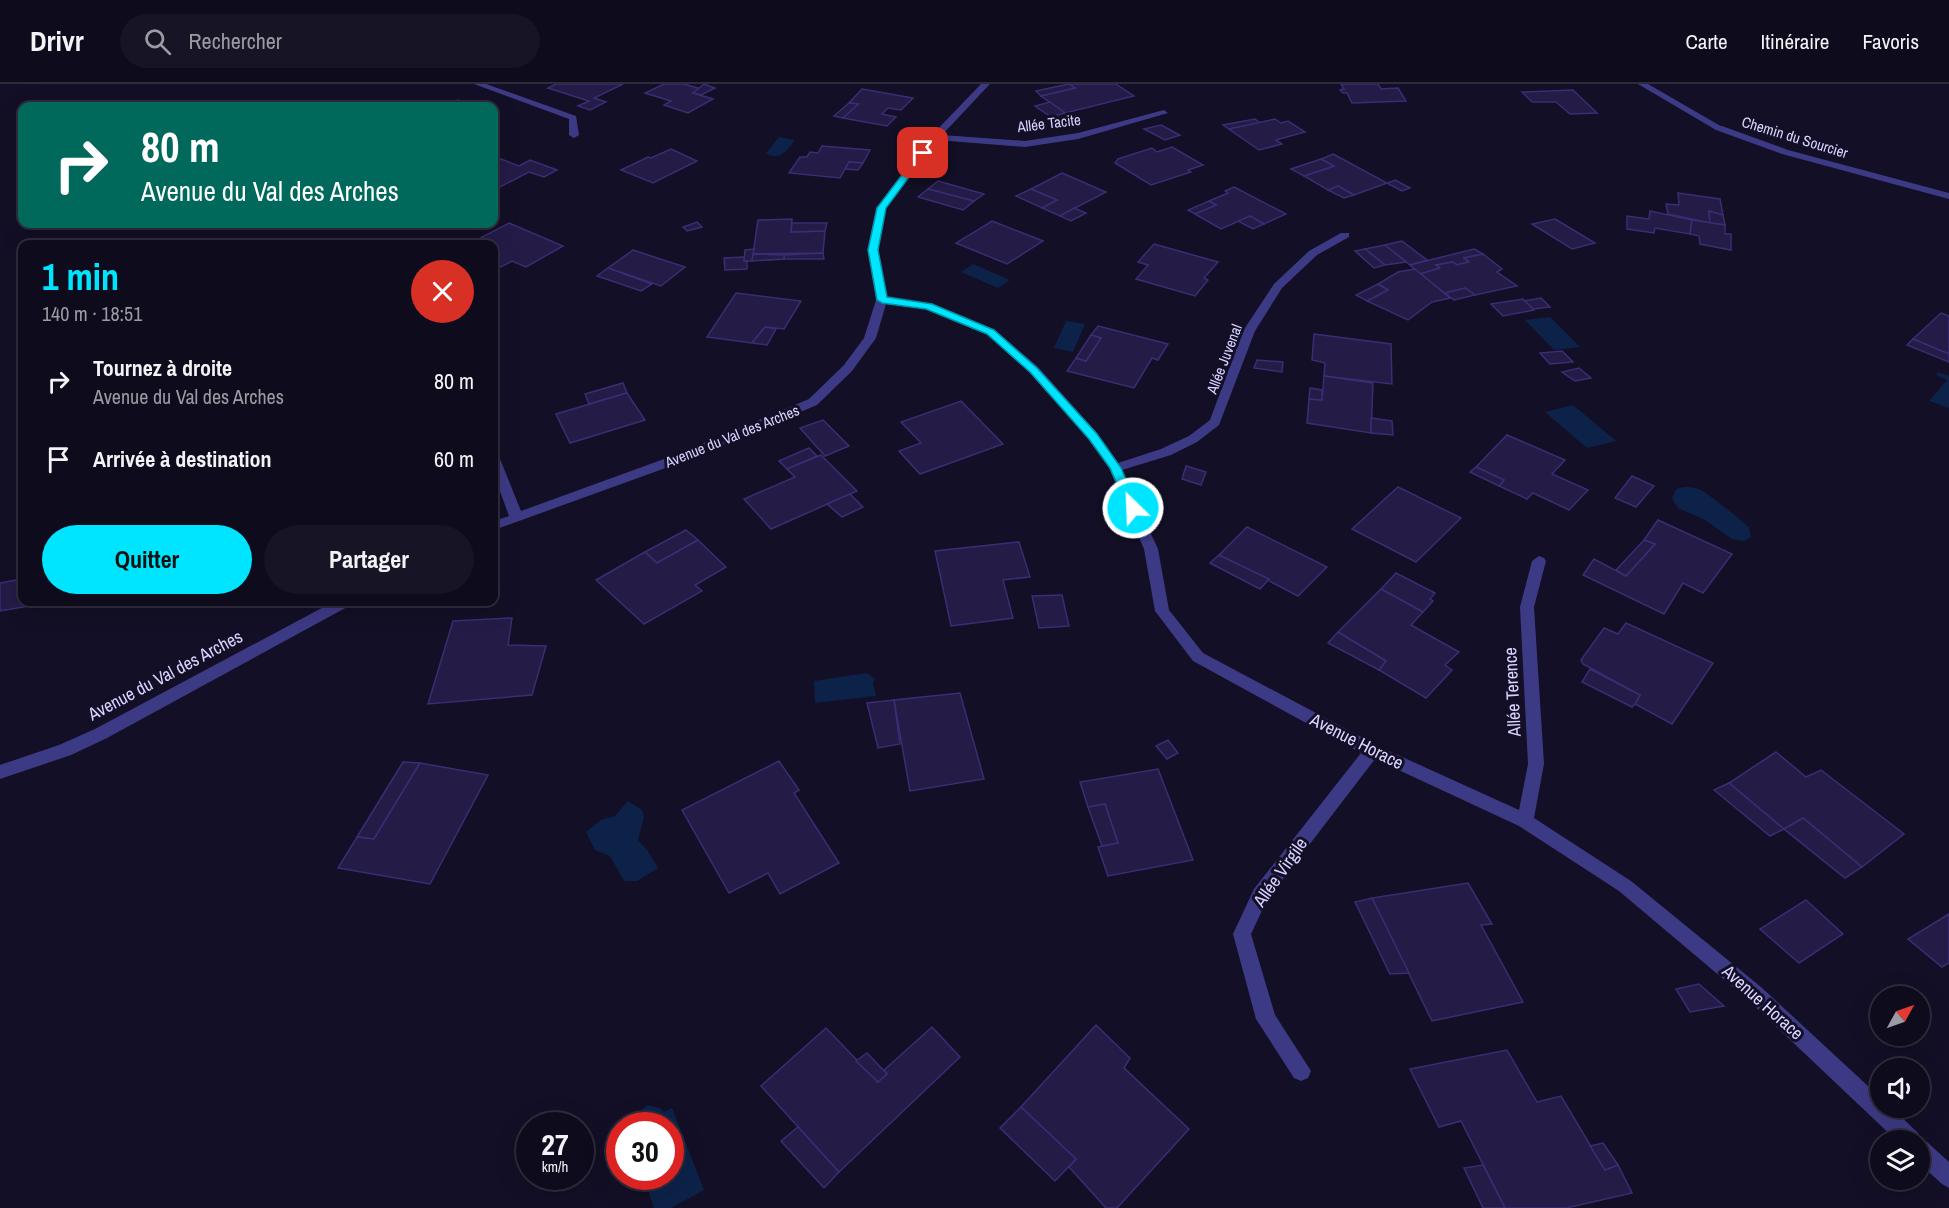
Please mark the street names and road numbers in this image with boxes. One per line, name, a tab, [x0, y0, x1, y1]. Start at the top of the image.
street label: Allée Tacite	[1015, 109, 1082, 137]
street label: Chemin du Sourcier	[1739, 111, 1851, 163]
street label: Allée Juvenal	[1201, 321, 1247, 398]
street label: Avenue du Val des Arches	[661, 399, 802, 473]
street label: Avenue du Val des Arches	[82, 624, 247, 727]
street label: Allée Terence	[1497, 647, 1527, 738]
street label: Avenue Horace	[1305, 706, 1408, 775]
street label: Allée Virgile	[1246, 832, 1313, 912]
street label: Avenue Horace	[1716, 958, 1809, 1045]

